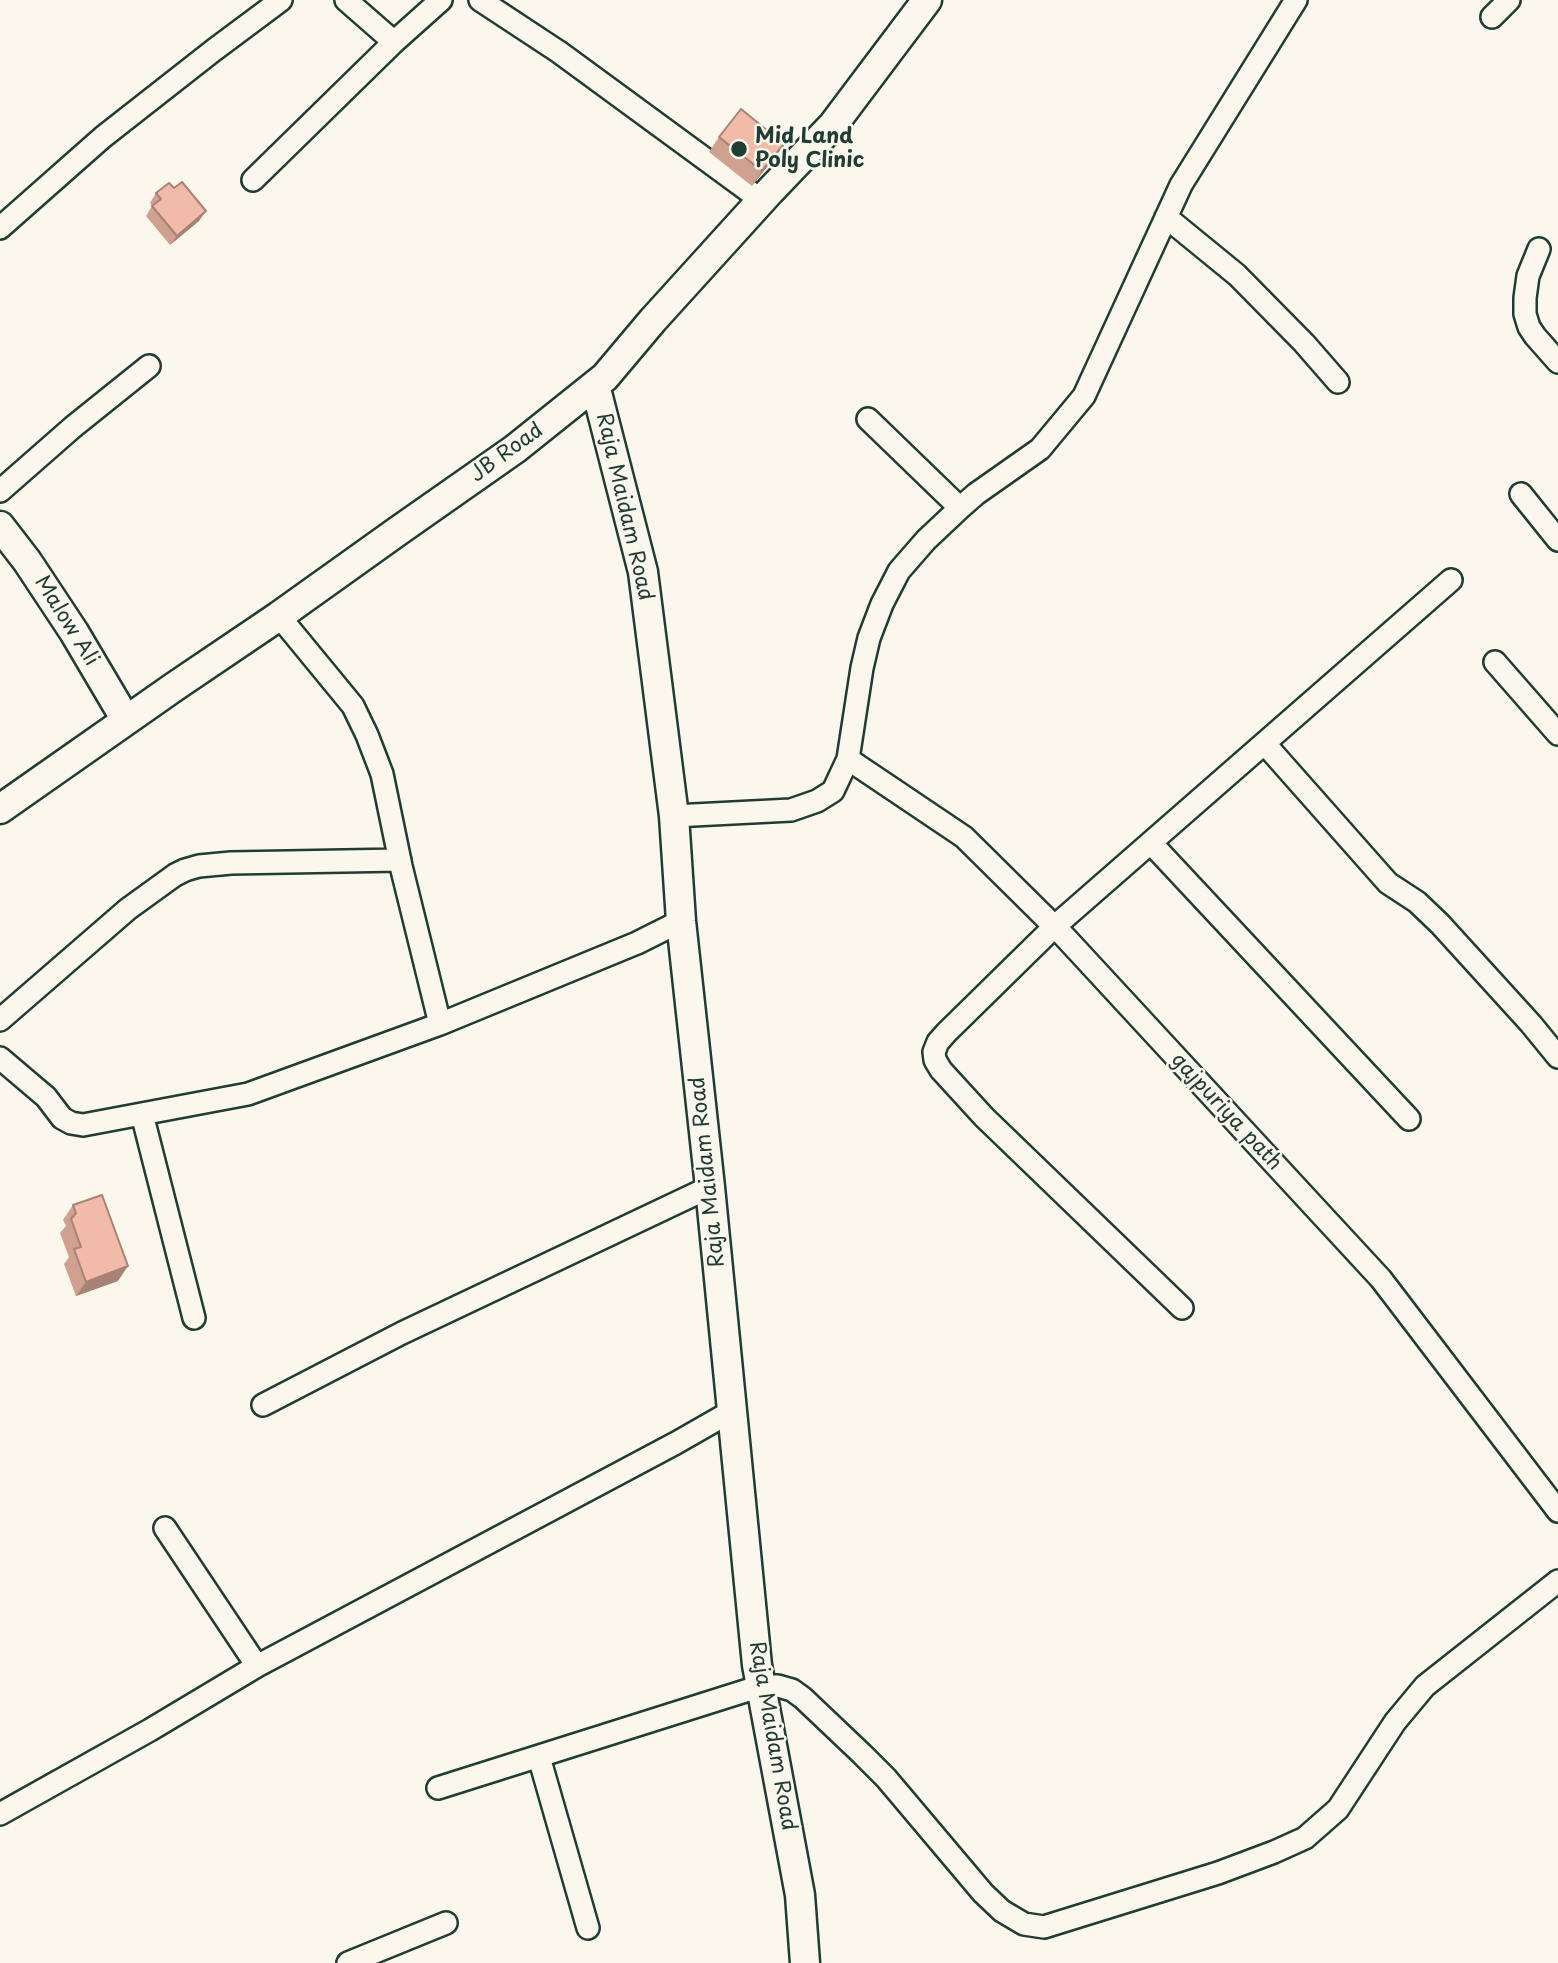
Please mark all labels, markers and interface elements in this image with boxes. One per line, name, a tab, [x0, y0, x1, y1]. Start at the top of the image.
place label: Mid Land Poly Clinic	[755, 124, 864, 174]
marker: Mid Land Poly Clinic	[729, 139, 749, 159]
street label: Raja Maidam Road	[590, 411, 658, 603]
street label: JB Road	[466, 418, 548, 488]
street label: Malow Ali	[28, 571, 104, 671]
street label: gajpuriya path	[1165, 1048, 1287, 1176]
street label: Raja Maidam Road	[685, 1075, 731, 1269]
street label: Raja Maidam Road	[743, 1639, 801, 1833]

